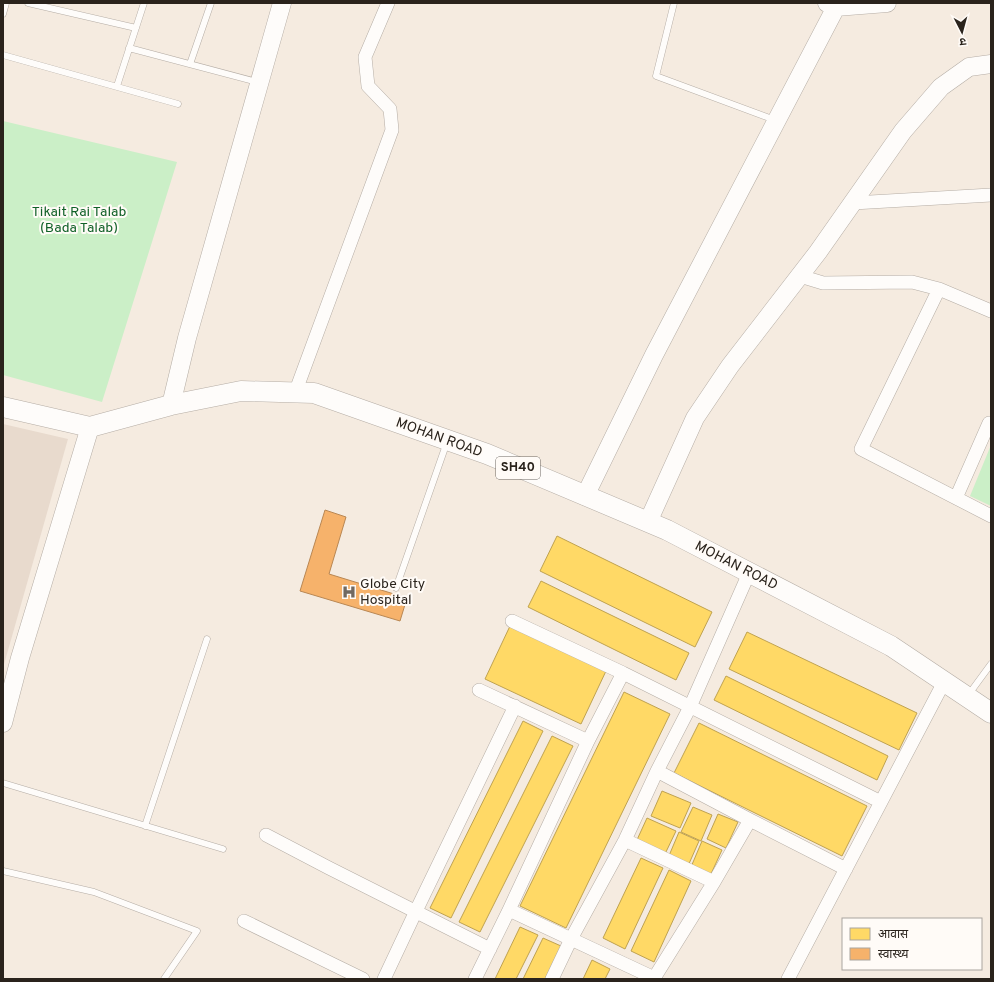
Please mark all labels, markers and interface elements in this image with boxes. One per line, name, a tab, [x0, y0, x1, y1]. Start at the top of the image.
north arrow	[942, 12, 982, 52]
text: उ	[958, 34, 967, 48]
park label: Tikait Rai Talab (Bada Talab)	[32, 204, 126, 237]
street label: MOHAN ROAD	[393, 414, 485, 462]
road number: SH40	[496, 457, 540, 479]
street label: MOHAN ROAD	[692, 538, 780, 594]
place label: Globe City Hospital	[360, 576, 425, 609]
hospital icon: Globe City Hospital	[341, 584, 357, 600]
legend	[842, 918, 982, 970]
text: आवास	[878, 927, 909, 943]
text: स्वास्थ्य	[878, 947, 910, 963]

